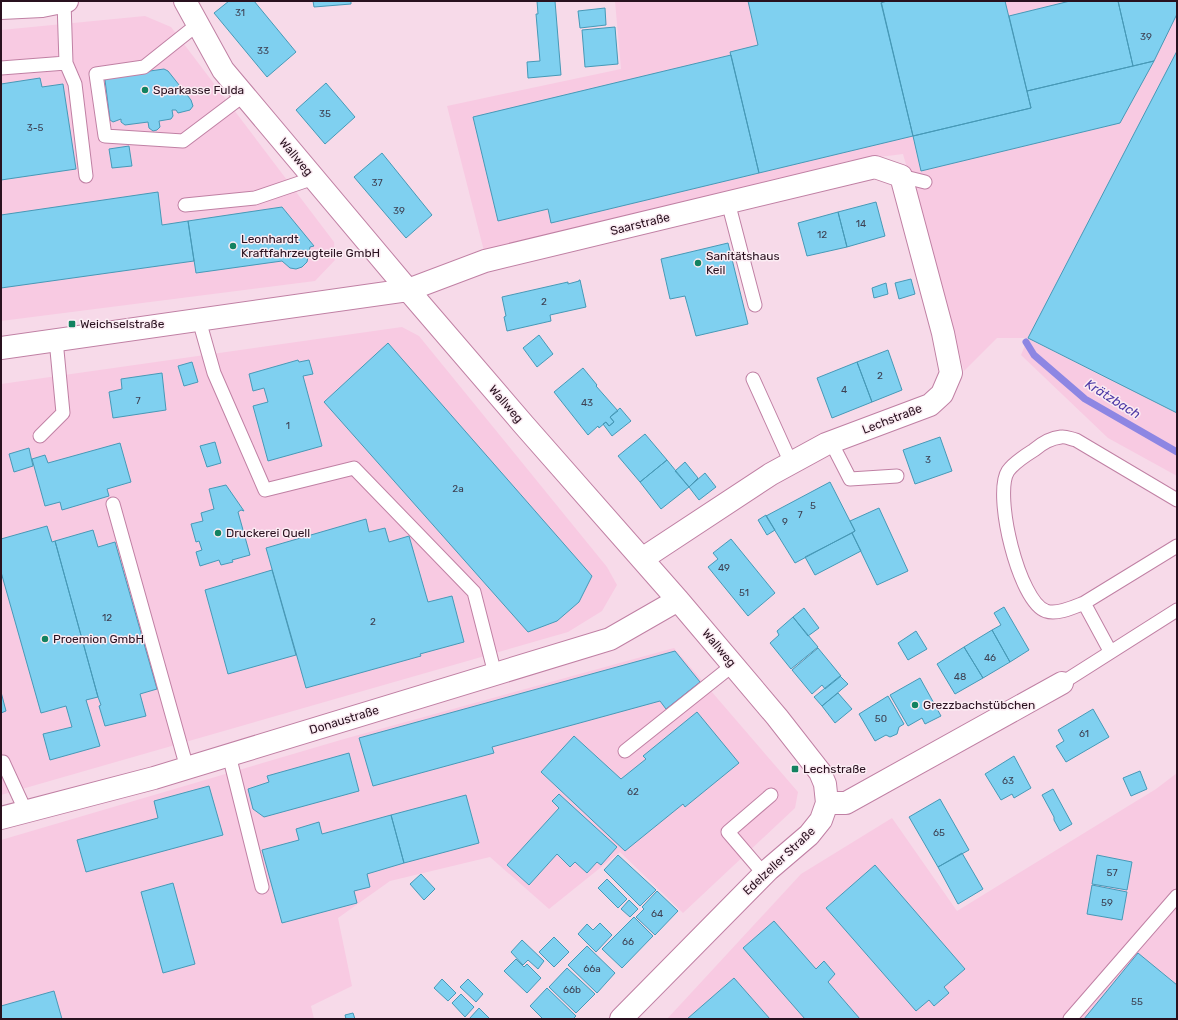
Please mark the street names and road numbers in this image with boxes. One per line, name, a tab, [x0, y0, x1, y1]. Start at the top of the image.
street label: Wallweg	[276, 135, 316, 179]
street label: Saarstraße	[609, 210, 672, 238]
street label: Wallweg	[486, 382, 526, 426]
street label: Lechstraße	[860, 401, 924, 437]
street label: Wallweg	[699, 626, 739, 670]
street label: Donaustraße	[308, 703, 381, 737]
street label: Edelzeller Straße	[740, 824, 818, 898]

